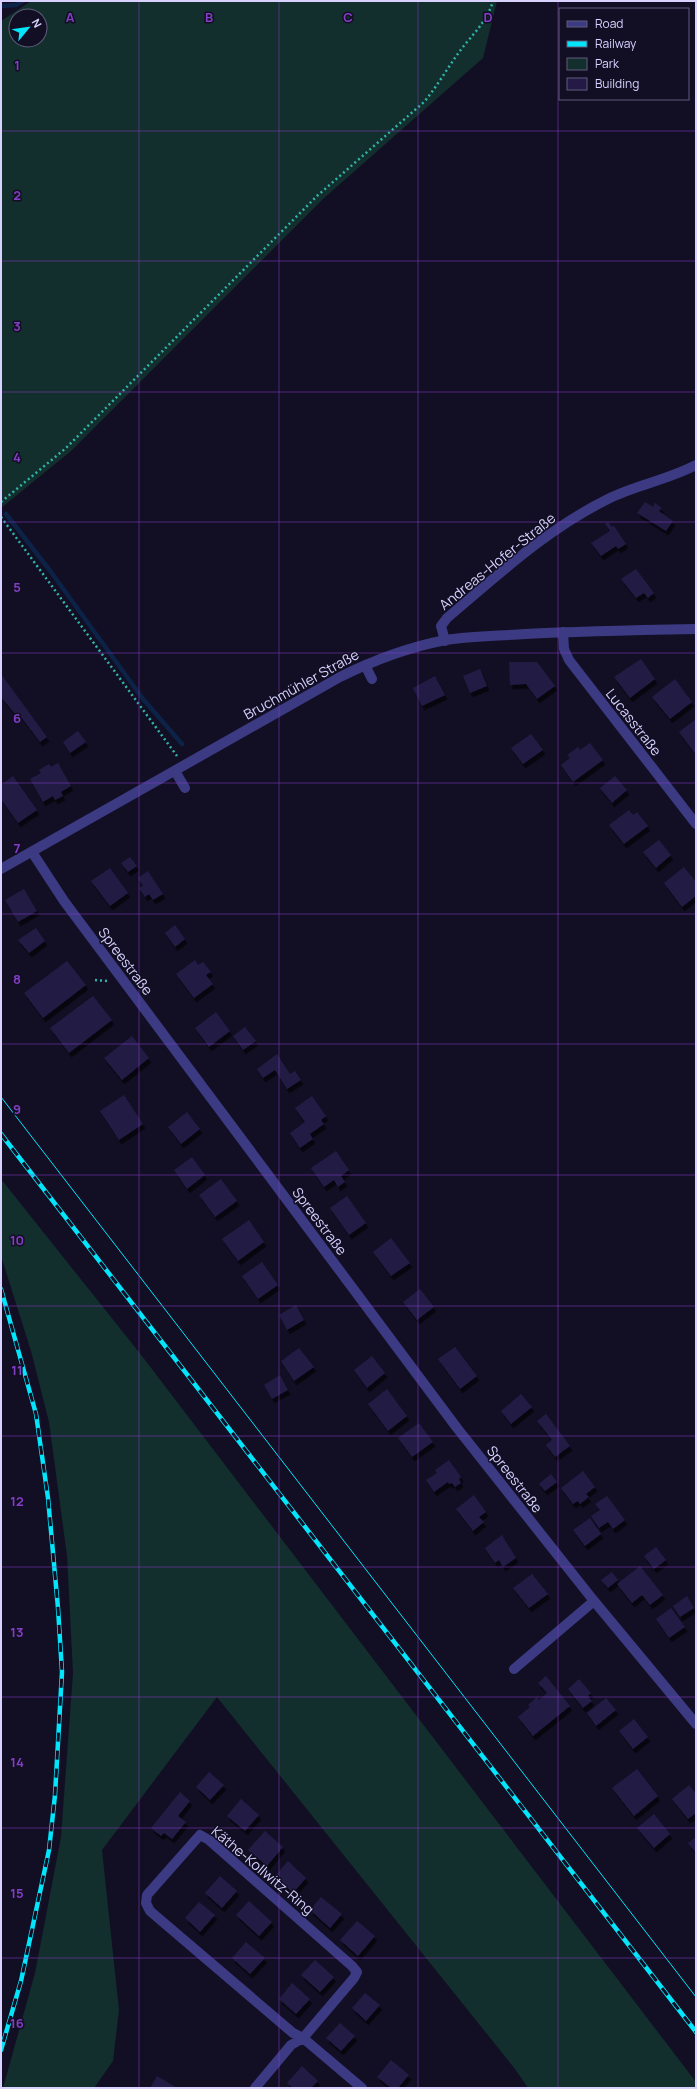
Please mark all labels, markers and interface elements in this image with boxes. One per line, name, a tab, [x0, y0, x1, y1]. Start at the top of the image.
north arrow	[8, 8, 48, 48]
text: A	[66, 8, 75, 26]
text: B	[205, 8, 213, 26]
text: C	[343, 8, 353, 26]
text: D	[483, 8, 493, 26]
legend	[559, 8, 689, 100]
text: Road	[595, 15, 623, 32]
text: N	[29, 16, 46, 30]
text: Railway	[595, 35, 637, 52]
text: Park	[595, 55, 620, 72]
text: 1	[14, 56, 20, 74]
text: Building	[595, 75, 639, 92]
text: 2	[13, 186, 21, 204]
text: 3	[13, 317, 21, 335]
text: 4	[13, 448, 21, 466]
street label: Andreas-Hofer-Straße	[435, 508, 559, 614]
text: 5	[13, 578, 21, 596]
street label: Bruchmühler Straße	[240, 644, 362, 724]
street label: Lucasstraße	[602, 684, 666, 760]
text: 6	[13, 709, 21, 727]
text: 7	[14, 839, 21, 857]
street label: Spreestraße	[94, 923, 158, 999]
text: 8	[13, 970, 21, 988]
text: 9	[13, 1100, 21, 1118]
street label: Spreestraße	[288, 1183, 352, 1259]
text: 10	[10, 1231, 24, 1249]
text: 11	[11, 1361, 23, 1379]
street label: Spreestraße	[483, 1442, 547, 1516]
text: 12	[10, 1492, 24, 1510]
text: 13	[10, 1623, 24, 1641]
text: 14	[10, 1753, 24, 1771]
street label: Käthe-Kollwitz-Ring	[208, 1821, 318, 1919]
text: 15	[10, 1884, 24, 1902]
text: 16	[10, 2014, 24, 2032]

